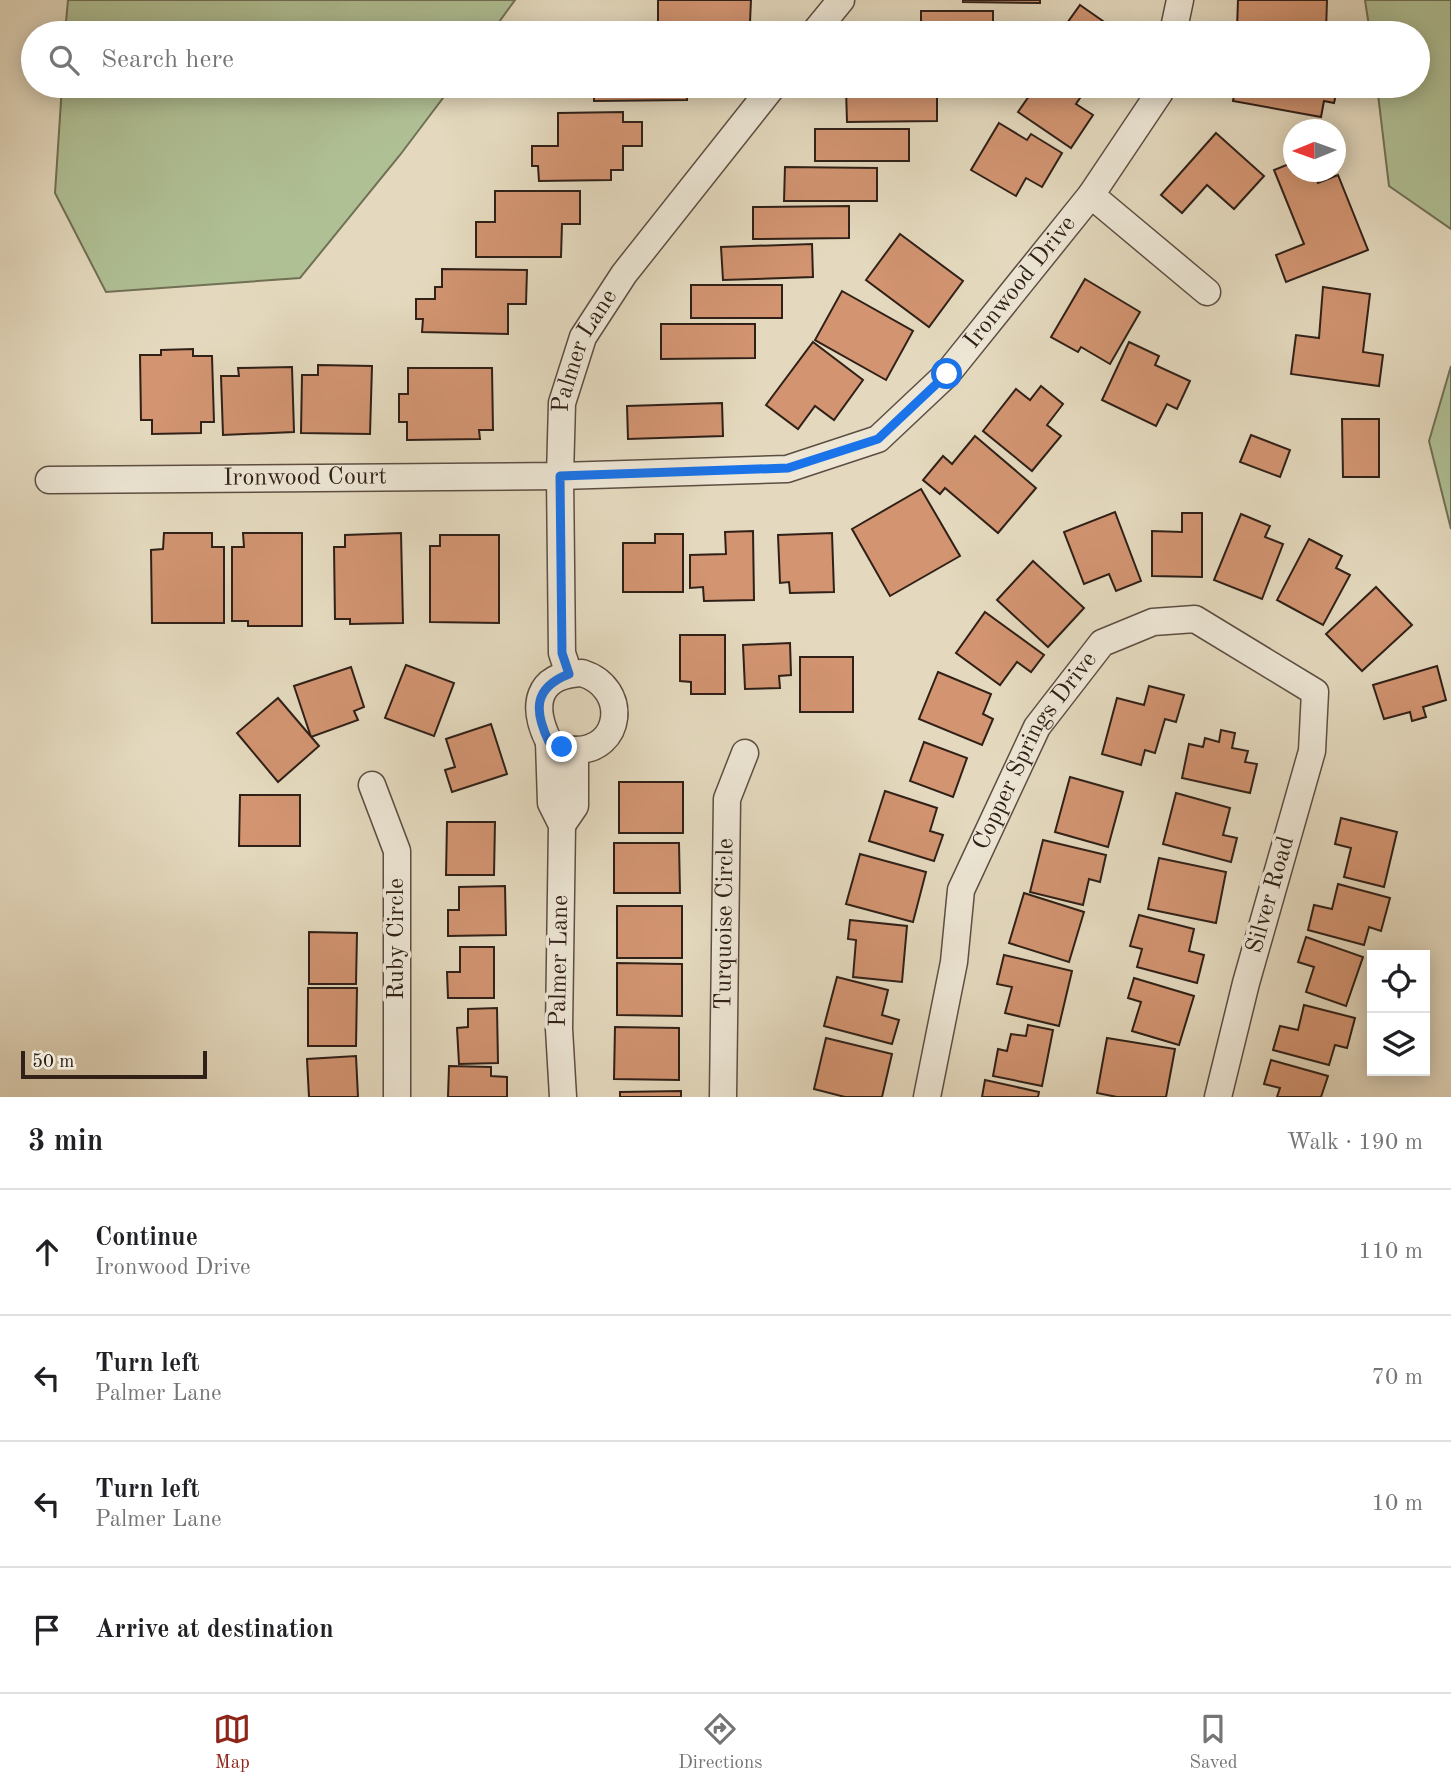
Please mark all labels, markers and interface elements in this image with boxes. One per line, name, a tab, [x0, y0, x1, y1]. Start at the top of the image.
search box	[21, 21, 1430, 98]
icon: search	[45, 41, 83, 79]
text: Search here	[101, 47, 234, 73]
north arrow	[1283, 119, 1346, 182]
street label: Ironwood Drive	[960, 212, 1081, 353]
street label: Palmer Lane	[550, 285, 622, 413]
route start	[931, 358, 962, 389]
street label: Ironwood Court	[223, 465, 387, 491]
street label: Copper Springs Drive	[969, 648, 1102, 854]
route end	[546, 731, 577, 762]
street label: Silver Road	[1243, 834, 1299, 956]
street label: Turquoise Circle	[712, 838, 738, 1010]
street label: Ruby Circle	[385, 878, 409, 1000]
street label: Palmer Lane	[547, 895, 573, 1027]
map controls	[1367, 950, 1430, 1076]
button: locate	[1367, 950, 1430, 1013]
button: layers	[1367, 1013, 1430, 1076]
scale bar	[21, 1048, 206, 1080]
text: 50 m	[32, 1053, 74, 1072]
text: 3 min	[28, 1127, 103, 1157]
text: Walk · 190 m	[1287, 1131, 1423, 1154]
text: Continue	[95, 1225, 198, 1251]
icon: ahead	[28, 1233, 66, 1271]
text: 110 m	[1358, 1240, 1423, 1263]
text: Ironwood Drive	[95, 1256, 251, 1279]
text: Turn left	[95, 1351, 200, 1377]
icon: left	[28, 1359, 66, 1397]
text: 70 m	[1372, 1366, 1423, 1389]
text: Palmer Lane	[95, 1382, 222, 1405]
text: Turn left	[95, 1477, 200, 1503]
icon: left	[28, 1485, 66, 1523]
text: 10 m	[1372, 1492, 1423, 1515]
text: Palmer Lane	[95, 1508, 222, 1531]
icon: arrive	[28, 1611, 66, 1649]
text: Arrive at destination	[95, 1617, 334, 1643]
tab: Map	[213, 1710, 251, 1775]
tab: Directions	[678, 1710, 763, 1775]
tab: Saved	[1189, 1710, 1238, 1775]

